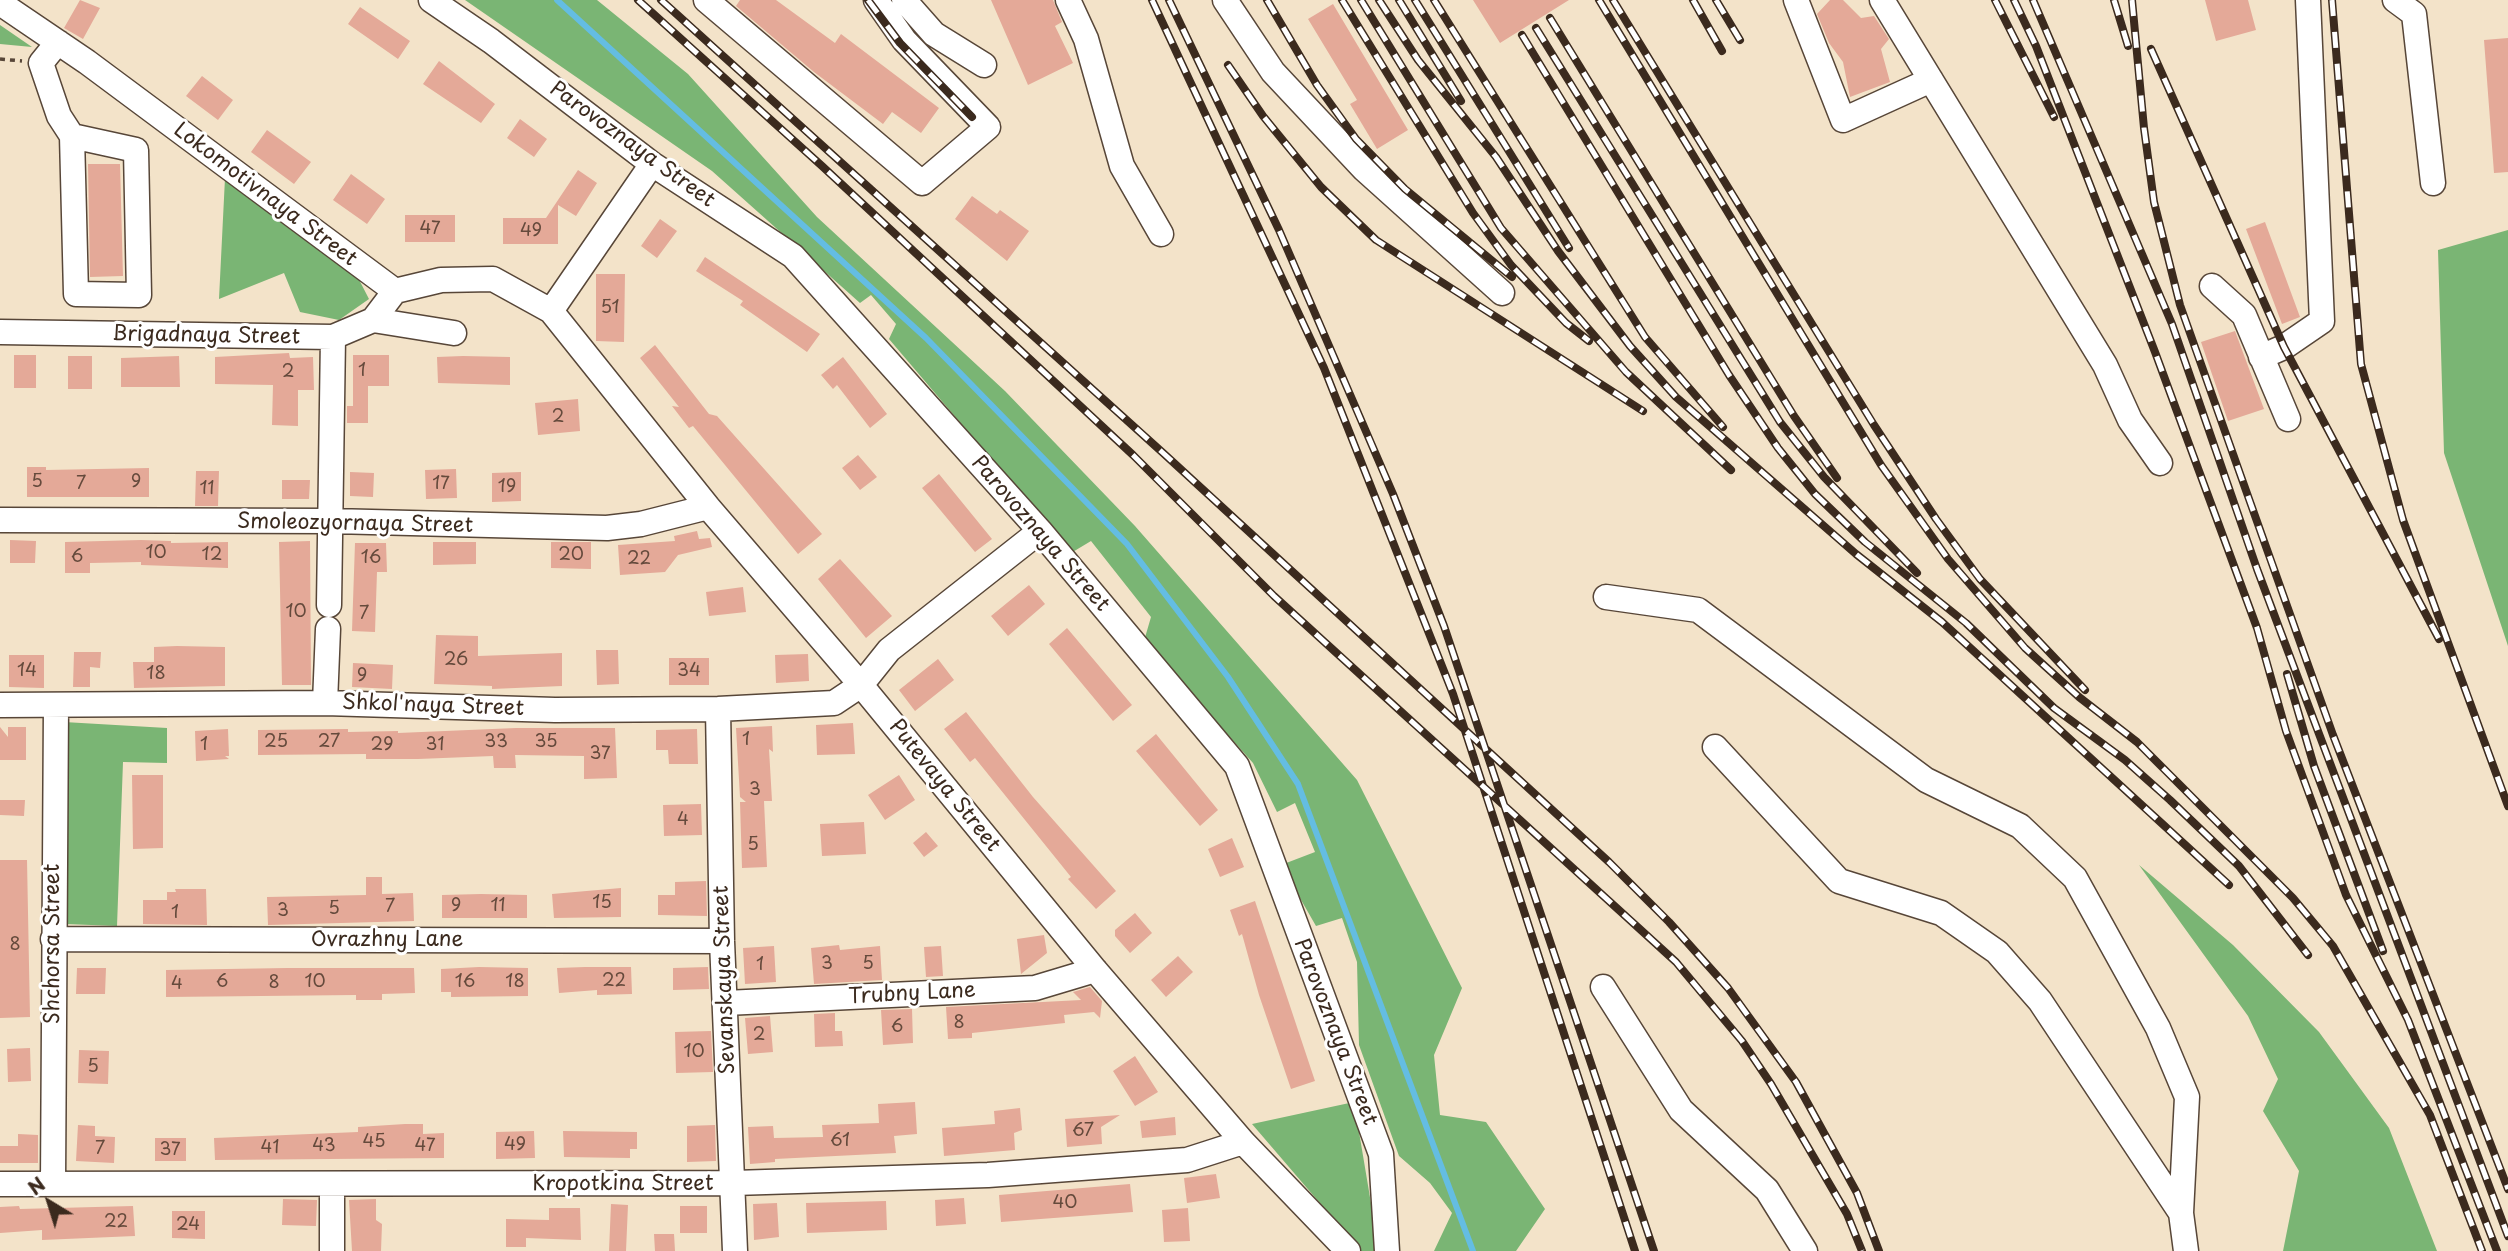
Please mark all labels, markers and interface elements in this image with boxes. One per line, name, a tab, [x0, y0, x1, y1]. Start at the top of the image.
street label: Parovoznaya Street	[545, 77, 719, 213]
street label: Lokomotivnaya Street	[168, 118, 362, 272]
house number: 47	[419, 218, 441, 240]
house number: 49	[520, 220, 542, 242]
house number: 51	[600, 297, 620, 319]
street label: Brigadnaya Street	[112, 322, 300, 350]
house number: 1	[358, 360, 366, 382]
house number: 2	[282, 361, 294, 383]
house number: 2	[552, 406, 564, 428]
street label: Parovoznaya Street	[966, 451, 1114, 617]
house number: 5	[31, 471, 43, 493]
house number: 9	[131, 471, 141, 493]
house number: 7	[76, 473, 86, 495]
house number: 17	[432, 473, 450, 495]
house number: 19	[498, 476, 516, 498]
house number: 11	[199, 478, 215, 500]
street label: Smoleozyornaya Street	[237, 509, 473, 539]
house number: 10	[145, 542, 167, 564]
house number: 12	[202, 544, 222, 566]
house number: 20	[558, 544, 584, 566]
house number: 6	[71, 546, 83, 568]
house number: 16	[361, 547, 381, 569]
house number: 22	[627, 548, 651, 570]
house number: 10	[285, 601, 307, 623]
house number: 7	[359, 603, 369, 625]
house number: 26	[444, 649, 468, 671]
house number: 14	[17, 660, 37, 682]
house number: 34	[677, 660, 701, 682]
house number: 18	[146, 663, 166, 685]
house number: 9	[357, 665, 367, 687]
street label: Shkol'naya Street	[342, 690, 524, 722]
street label: Putevaya Street	[883, 715, 1005, 857]
house number: 1	[742, 729, 750, 751]
house number: 25	[264, 731, 288, 753]
house number: 27	[318, 731, 340, 753]
house number: 33	[484, 731, 508, 753]
house number: 35	[534, 731, 558, 753]
house number: 1	[200, 734, 208, 756]
house number: 29	[371, 734, 393, 756]
house number: 31	[426, 734, 444, 756]
house number: 37	[589, 743, 611, 765]
house number: 3	[749, 779, 761, 801]
house number: 4	[677, 809, 689, 831]
house number: 5	[747, 834, 759, 856]
street label: Shchorsa Street	[40, 864, 66, 1024]
street label: Sevanskaya Street	[709, 885, 741, 1075]
house number: 15	[592, 892, 612, 914]
house number: 9	[451, 895, 461, 917]
house number: 11	[490, 895, 506, 917]
house number: 7	[385, 896, 395, 918]
house number: 5	[328, 898, 340, 920]
house number: 3	[277, 900, 289, 922]
house number: 1	[171, 902, 179, 924]
street label: Ovrazhny Lane	[311, 927, 463, 953]
house number: 8	[9, 934, 21, 956]
street label: Parovoznaya Street	[1288, 935, 1382, 1129]
house number: 3	[821, 953, 833, 975]
house number: 5	[862, 953, 874, 975]
house number: 1	[756, 954, 764, 976]
house number: 22	[602, 970, 626, 992]
house number: 6	[216, 971, 228, 993]
house number: 10	[304, 971, 326, 993]
house number: 16	[455, 971, 475, 993]
house number: 18	[505, 971, 525, 993]
house number: 8	[268, 972, 280, 994]
house number: 4	[171, 973, 183, 995]
street label: Trubny Lane	[848, 978, 976, 1010]
house number: 8	[953, 1012, 965, 1034]
house number: 6	[891, 1016, 903, 1038]
house number: 2	[753, 1024, 765, 1046]
house number: 10	[683, 1041, 705, 1063]
house number: 5	[87, 1056, 99, 1078]
house number: 67	[1072, 1120, 1094, 1142]
house number: 61	[830, 1130, 850, 1152]
house number: 45	[363, 1131, 385, 1153]
house number: 49	[504, 1134, 526, 1156]
house number: 43	[312, 1135, 336, 1157]
house number: 47	[414, 1135, 436, 1157]
house number: 41	[261, 1137, 279, 1159]
house number: 7	[95, 1138, 105, 1160]
house number: 37	[159, 1139, 181, 1161]
north arrow	[14, 1167, 84, 1237]
text: N	[22, 1170, 51, 1201]
street label: Kropotkina Street	[532, 1171, 714, 1197]
house number: 40	[1052, 1192, 1078, 1214]
house number: 22	[104, 1211, 128, 1233]
house number: 24	[176, 1214, 200, 1236]

